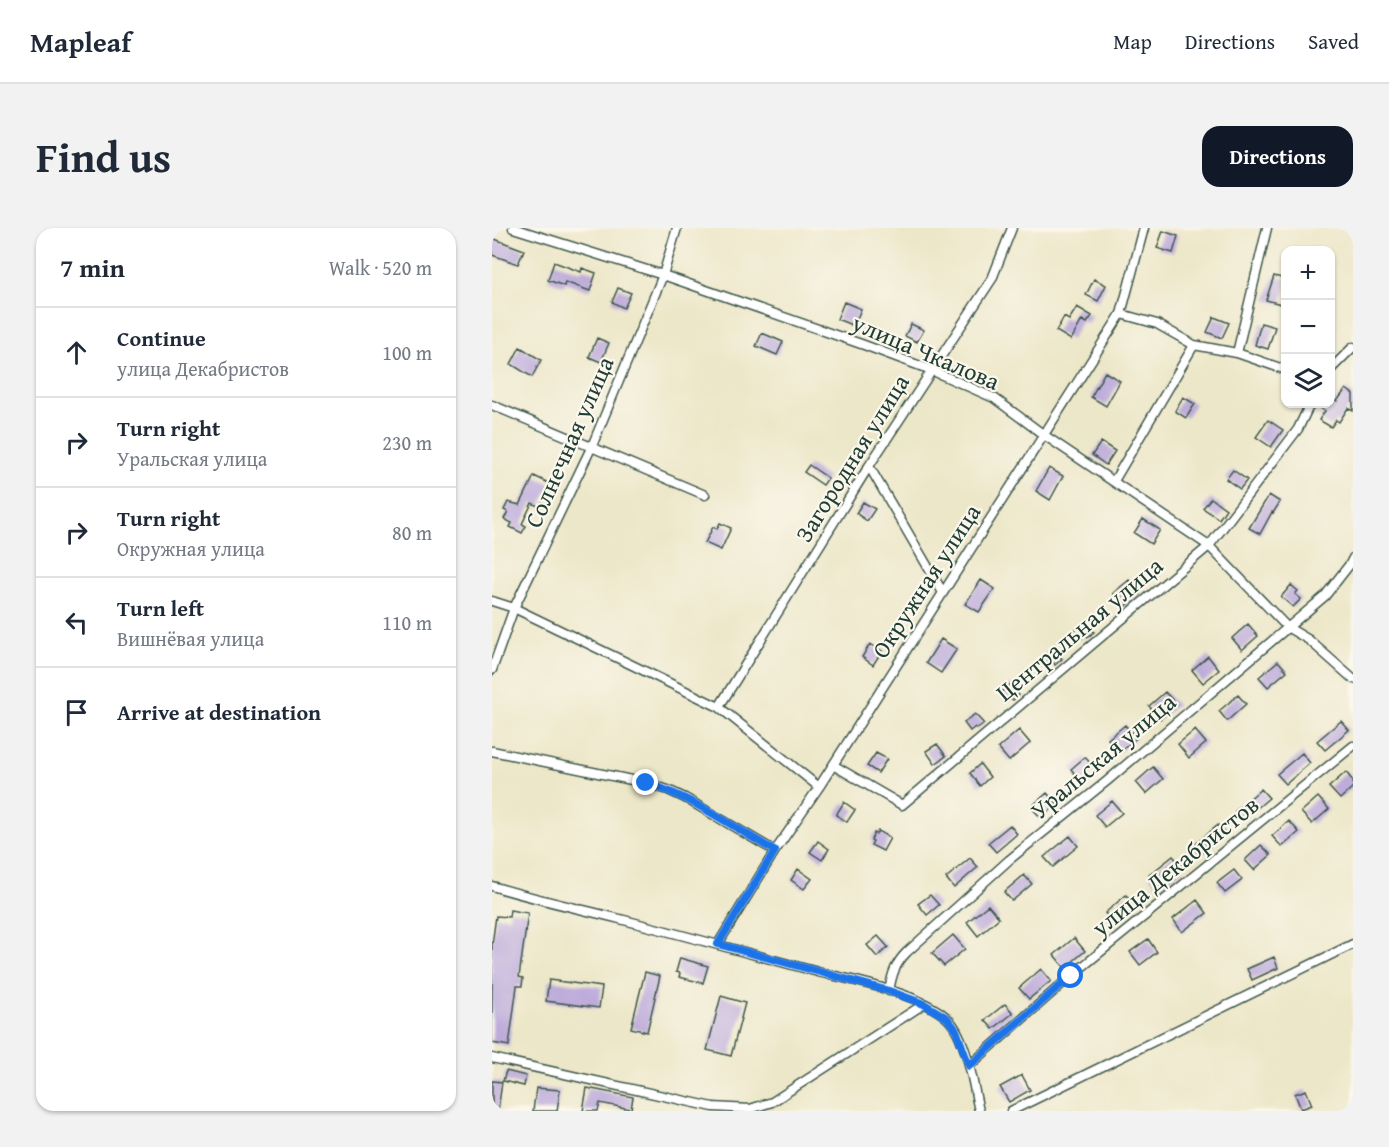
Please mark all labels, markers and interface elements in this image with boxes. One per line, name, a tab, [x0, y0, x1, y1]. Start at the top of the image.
text: Mapleaf	[30, 21, 131, 62]
text: Map	[1113, 26, 1152, 57]
text: Directions	[1185, 26, 1275, 57]
text: Saved	[1308, 26, 1359, 57]
text: Find us	[36, 126, 171, 187]
button: Directions	[1202, 126, 1353, 187]
map controls	[1281, 246, 1335, 408]
button: +	[1281, 246, 1335, 300]
text: 7 min	[60, 248, 125, 287]
text: Walk · 520 m	[329, 253, 432, 282]
button: −	[1281, 300, 1335, 354]
street label: улица Чкалова	[846, 305, 1006, 399]
text: Continue	[117, 322, 206, 354]
icon: ahead	[60, 336, 93, 369]
text: 100 m	[382, 338, 432, 367]
street label: Солнечная улица	[516, 350, 623, 533]
text: улица Декабристов	[117, 354, 289, 383]
button: layers	[1281, 354, 1335, 408]
street label: Загородная улица	[786, 367, 918, 549]
text: Turn right	[117, 412, 220, 444]
icon: right	[60, 426, 93, 459]
text: 230 m	[382, 428, 432, 457]
text: Уральская улица	[117, 444, 267, 473]
street label: Окружная улица	[863, 497, 989, 665]
text: Turn right	[117, 502, 220, 534]
icon: right	[60, 516, 93, 549]
text: 80 m	[392, 518, 432, 547]
text: Окружная улица	[117, 534, 265, 563]
street label: Центральная улица	[988, 548, 1171, 709]
text: Turn left	[117, 592, 204, 624]
icon: left	[60, 606, 93, 639]
text: 110 m	[382, 608, 432, 637]
text: Вишнёвая улица	[117, 624, 264, 653]
street label: Уральская улица	[1023, 684, 1184, 827]
icon: arrive	[60, 696, 93, 729]
text: Arrive at destination	[117, 696, 321, 728]
route end	[632, 769, 658, 795]
street label: улица Декабристов	[1083, 787, 1266, 945]
route start	[1057, 962, 1083, 988]

